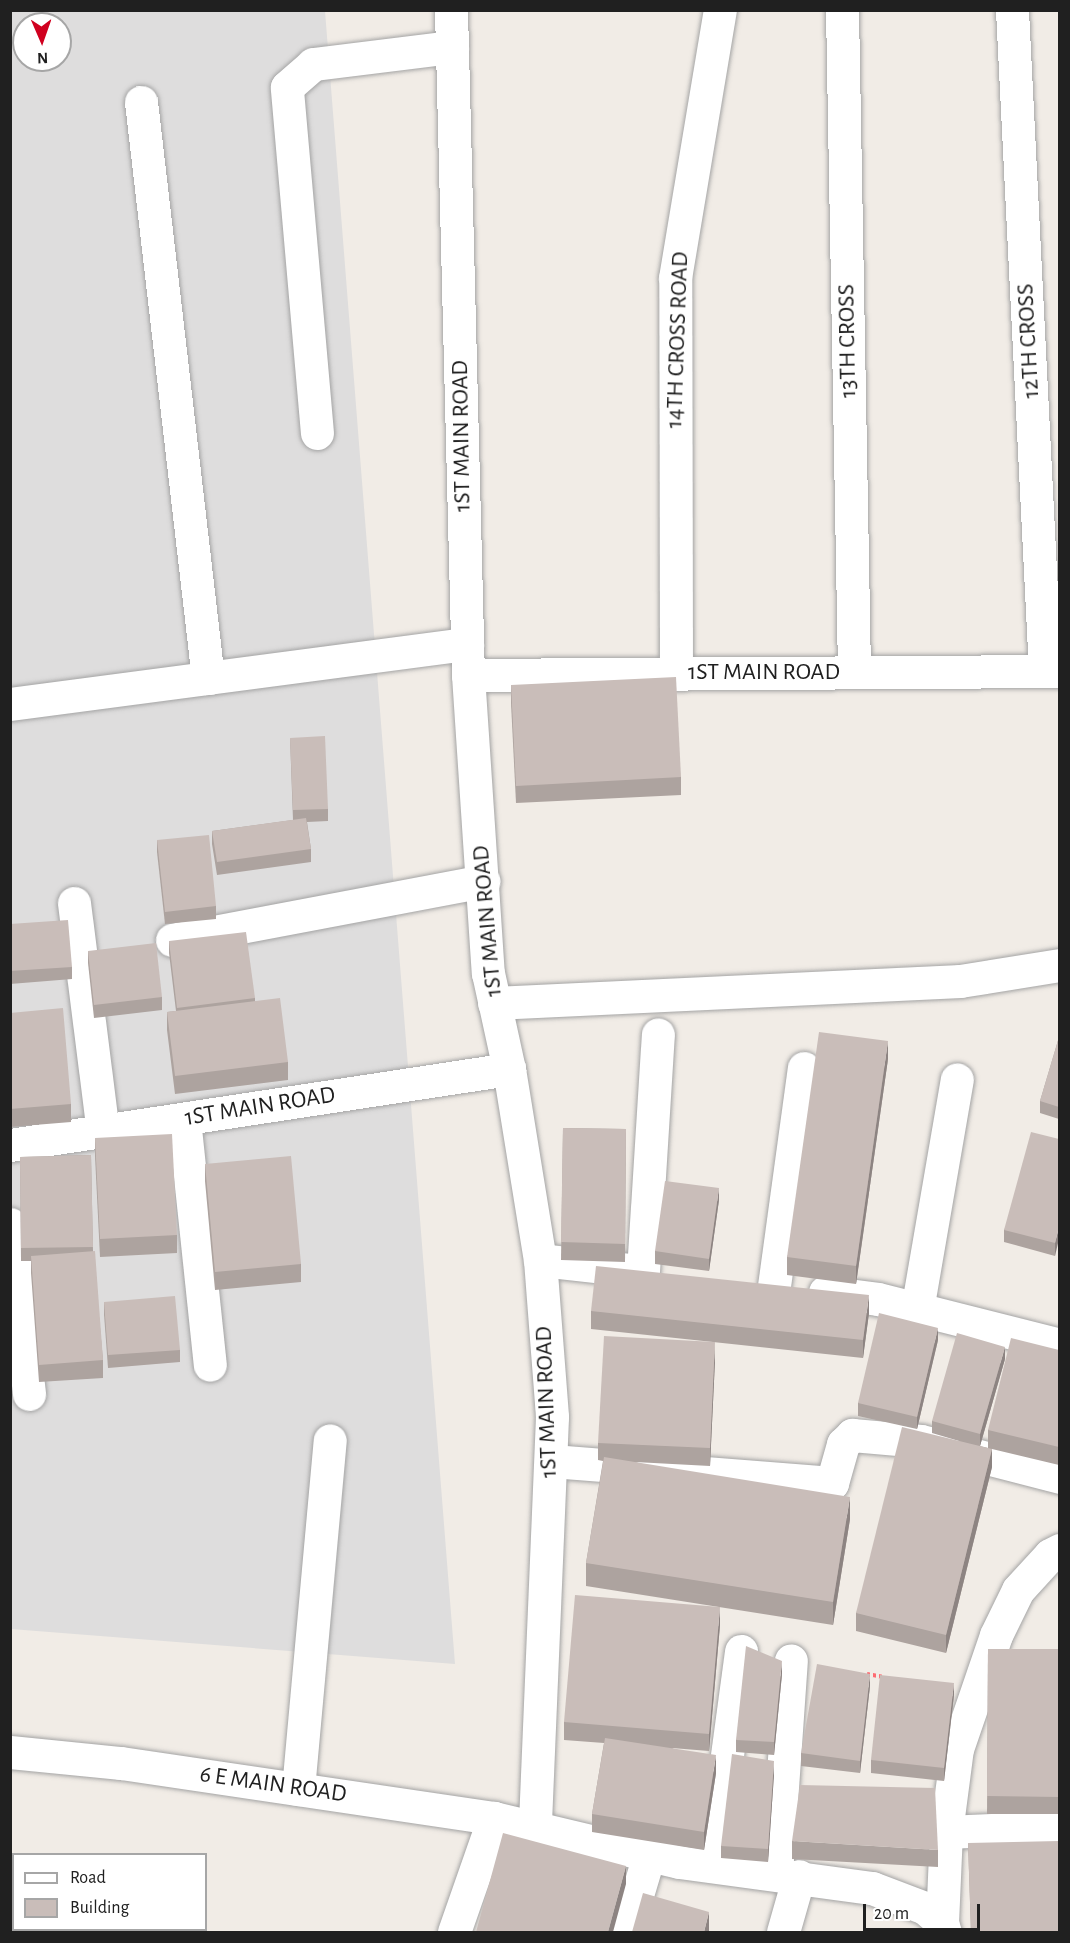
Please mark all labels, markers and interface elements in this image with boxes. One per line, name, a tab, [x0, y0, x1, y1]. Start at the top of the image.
north arrow	[12, 12, 72, 72]
text: N	[37, 50, 48, 66]
street label: 14TH CROSS ROAD	[661, 251, 695, 429]
street label: 12TH CROSS	[1012, 283, 1046, 399]
street label: 13TH CROSS	[833, 284, 863, 398]
street label: 1ST MAIN ROAD	[446, 360, 478, 512]
street label: 1ST MAIN ROAD	[688, 659, 840, 687]
street label: 1ST MAIN ROAD	[467, 844, 509, 998]
street label: 1ST MAIN ROAD	[183, 1081, 337, 1133]
street label: 1ST MAIN ROAD	[530, 1326, 564, 1478]
street label: 6 E MAIN ROAD	[198, 1760, 348, 1810]
legend	[12, 1853, 207, 1931]
text: Road	[70, 1869, 106, 1887]
scale bar	[866, 1892, 983, 1930]
text: Building	[70, 1899, 129, 1917]
text: 20 m	[874, 1905, 909, 1923]

